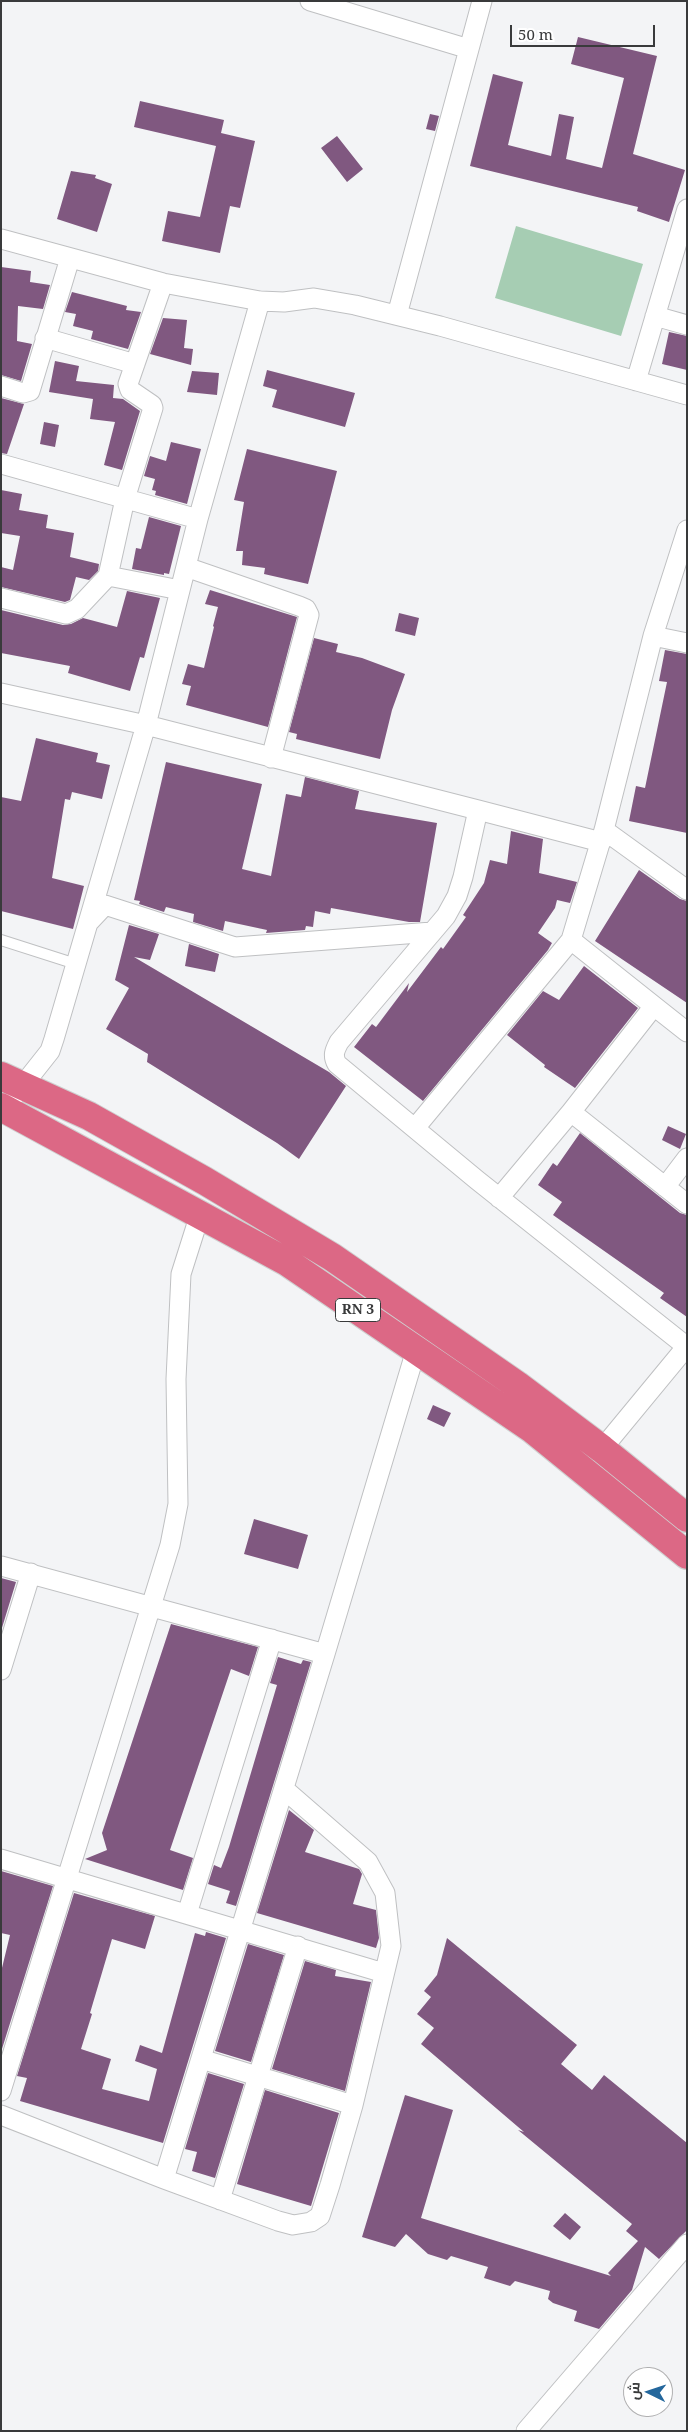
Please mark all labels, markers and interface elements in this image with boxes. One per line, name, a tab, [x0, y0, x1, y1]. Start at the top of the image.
scale bar	[513, 15, 658, 47]
text: 50 m	[518, 24, 553, 44]
road number: RN 3	[336, 1298, 380, 1322]
north arrow	[623, 2367, 673, 2417]
text: ش	[623, 2381, 644, 2401]

